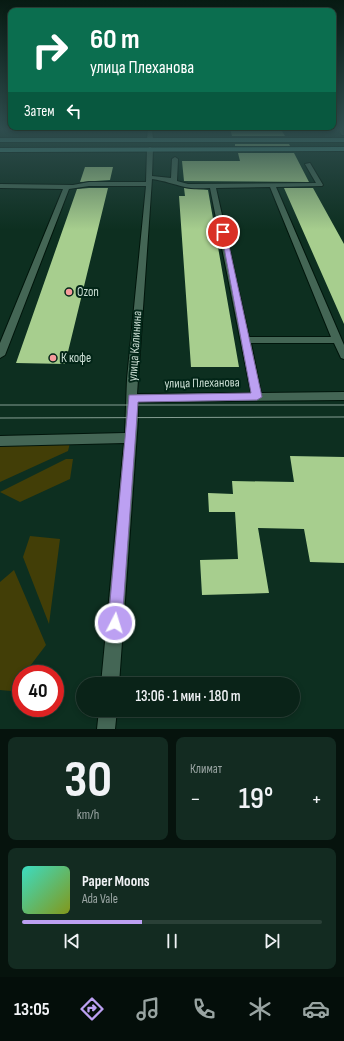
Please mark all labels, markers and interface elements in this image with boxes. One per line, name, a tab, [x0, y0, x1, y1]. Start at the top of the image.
text: 60 m	[90, 23, 139, 56]
icon: right	[24, 24, 76, 76]
text: улица Плеханова	[90, 57, 194, 78]
icon: left	[63, 100, 85, 122]
text: Затем	[24, 102, 55, 121]
pin	[206, 215, 240, 249]
icon: arrive	[212, 221, 234, 243]
place label: Ozon	[77, 284, 99, 300]
marker: Ozon	[64, 287, 74, 297]
street label: улица Калинина	[125, 310, 145, 382]
place label: К кофе	[61, 350, 91, 366]
marker: К кофе	[48, 353, 58, 363]
street label: улица Плеханова	[164, 374, 240, 392]
position arrow	[94, 602, 136, 644]
speed limit sign: 40	[12, 665, 64, 717]
text: 13:06 · 1 мин · 180 m	[135, 687, 241, 706]
text: 30	[64, 749, 112, 812]
text: Климат	[190, 761, 222, 777]
text: 19°	[239, 781, 273, 817]
text: −	[190, 786, 201, 813]
text: +	[311, 786, 322, 813]
text: km/h	[77, 807, 99, 823]
text: Paper Moons	[82, 872, 150, 891]
text: Ada Vale	[82, 891, 118, 907]
icon: previous	[61, 930, 83, 952]
icon: pause	[161, 930, 183, 952]
icon: next	[261, 930, 283, 952]
icon: directions	[78, 995, 106, 1023]
icon: music	[134, 995, 162, 1023]
icon: phone	[190, 995, 218, 1023]
icon: climate	[246, 995, 274, 1023]
icon: car	[302, 995, 330, 1023]
text: 13:05	[14, 999, 50, 1020]

